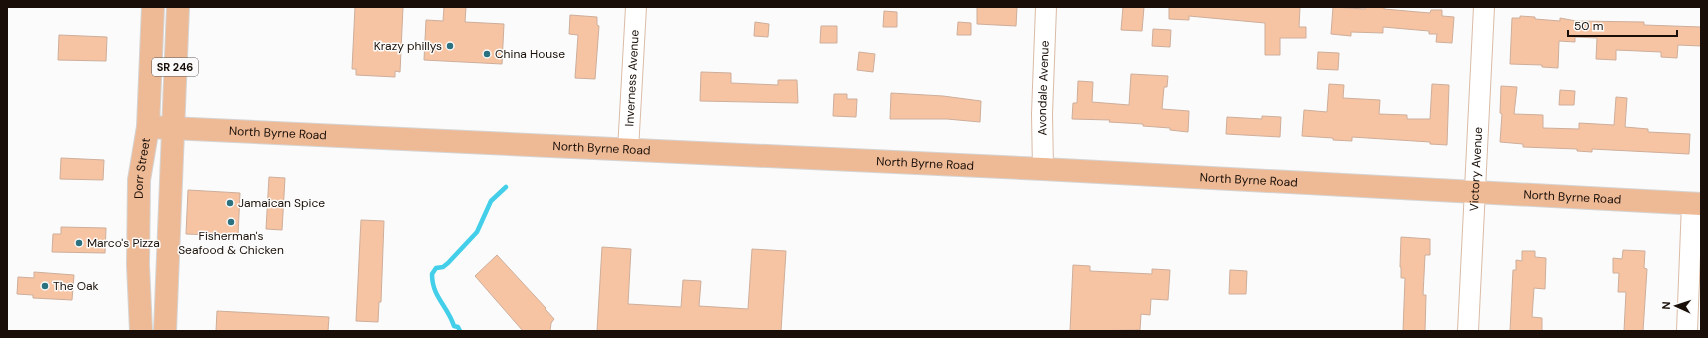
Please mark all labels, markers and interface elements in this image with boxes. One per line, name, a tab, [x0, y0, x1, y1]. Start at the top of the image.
scale bar	[1568, 12, 1677, 38]
text: 50 m	[1574, 18, 1603, 34]
street label: Inverness Avenue	[621, 29, 643, 127]
place label: Krazy phillys	[374, 38, 442, 54]
street label: Avondale Avenue	[1034, 40, 1053, 136]
marker: Krazy phillys	[445, 41, 455, 51]
place label: China House	[495, 46, 565, 62]
marker: China House	[482, 49, 492, 59]
road number: SR 246	[152, 58, 198, 76]
street label: North Byrne Road	[229, 123, 327, 143]
street label: Victory Avenue	[1466, 126, 1486, 212]
street label: Dorr Street	[131, 136, 154, 199]
street label: North Byrne Road	[552, 138, 651, 159]
street label: North Byrne Road	[876, 153, 974, 174]
street label: North Byrne Road	[1199, 169, 1298, 191]
street label: North Byrne Road	[1523, 187, 1622, 208]
place label: Jamaican Spice	[238, 195, 325, 211]
marker: Jamaican Spice	[225, 198, 235, 208]
marker: Fisherman's Seafood & Chicken	[226, 217, 236, 227]
place label: Fisherman's Seafood & Chicken	[178, 228, 284, 258]
place label: Marco's Pizza	[87, 235, 160, 251]
marker: Marco's Pizza	[74, 238, 84, 248]
place label: The Oak	[53, 278, 99, 294]
marker: The Oak	[40, 281, 50, 291]
north arrow	[1656, 286, 1696, 326]
text: N	[1659, 301, 1673, 310]

